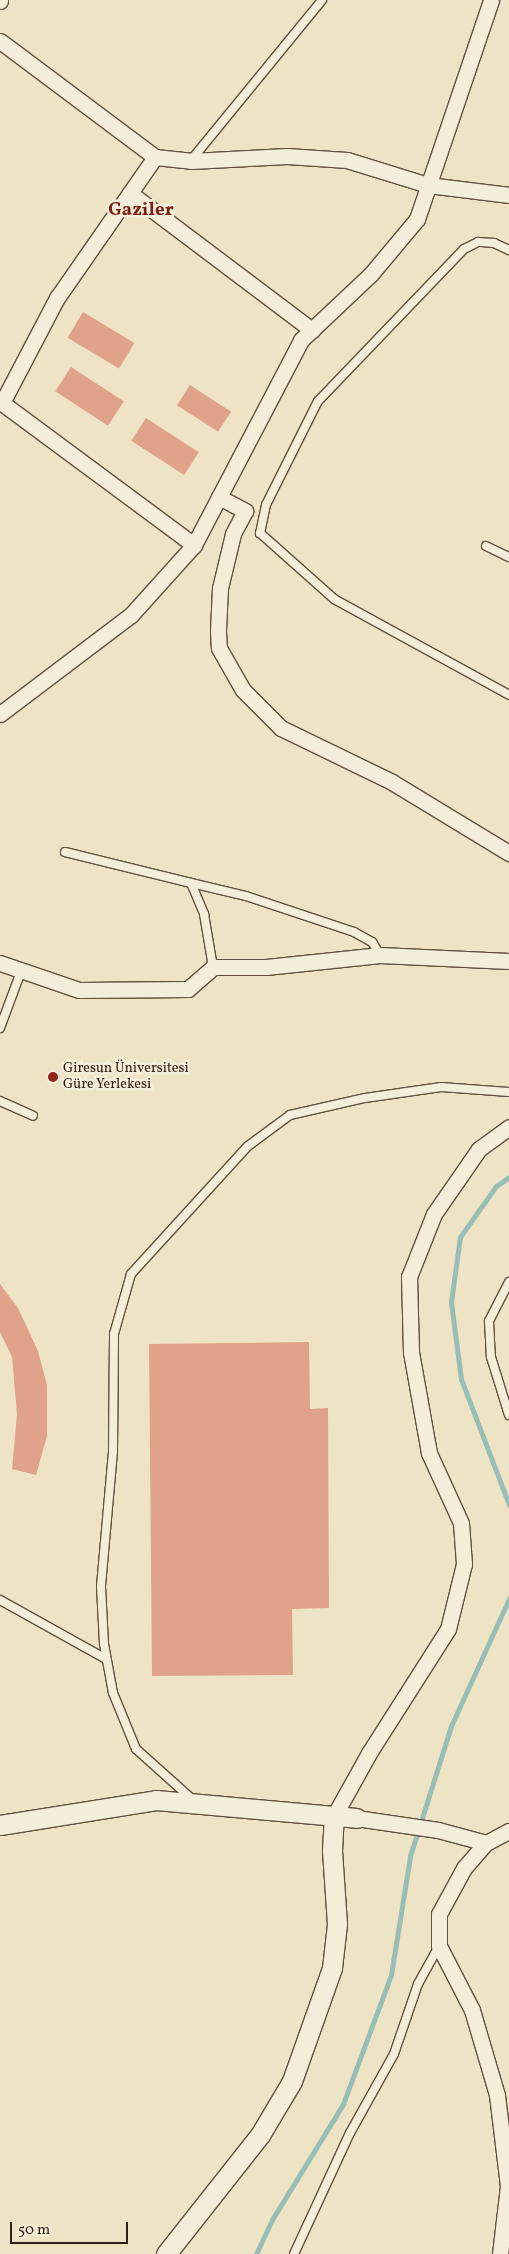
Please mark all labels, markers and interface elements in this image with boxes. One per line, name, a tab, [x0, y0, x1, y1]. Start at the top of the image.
district label: Gaziler	[108, 200, 174, 222]
place label: Giresun Üniversitesi Güre Yerlekesi	[63, 1061, 189, 1094]
marker: Giresun Üniversitesi Güre Yerlekesi	[47, 1071, 59, 1083]
scale bar	[12, 2212, 130, 2244]
text: 50 m	[18, 2220, 50, 2241]

